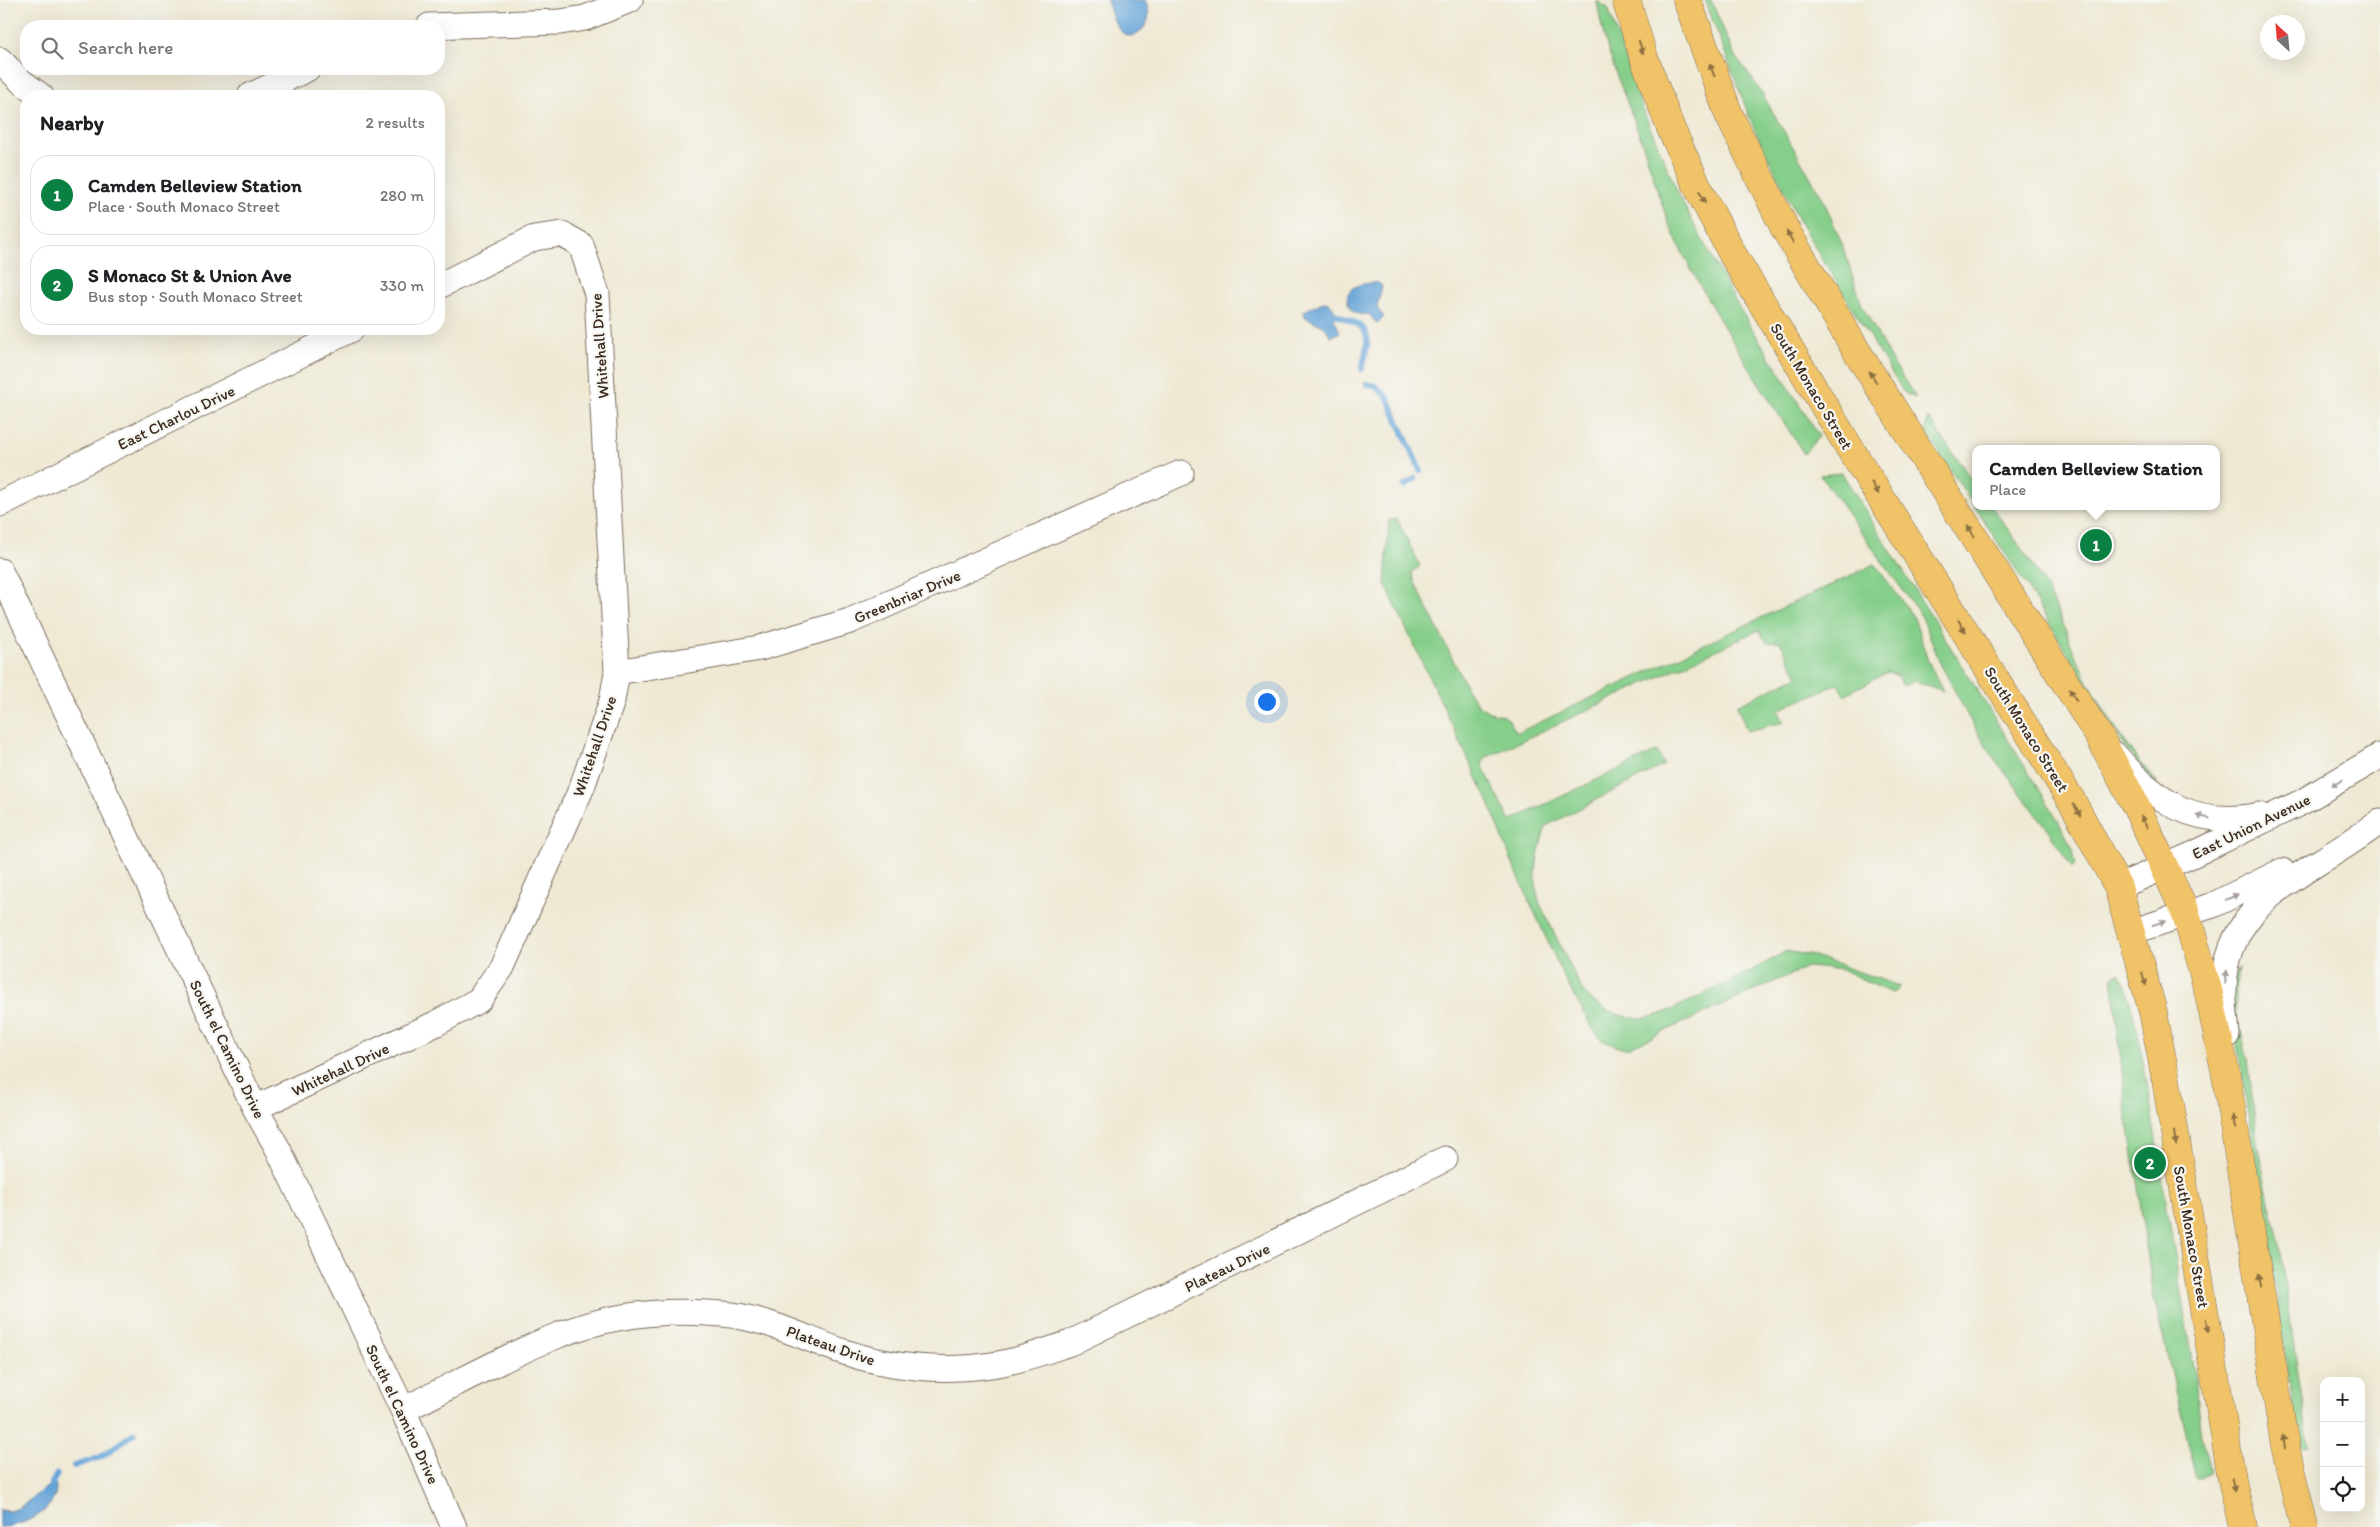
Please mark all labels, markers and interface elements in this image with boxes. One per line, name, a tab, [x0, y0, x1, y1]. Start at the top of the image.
north arrow	[2260, 15, 2305, 60]
search box	[20, 20, 445, 75]
icon: search	[38, 34, 66, 62]
text: Search here	[78, 36, 173, 59]
one-way arrow	[1637, 39, 1645, 54]
one-way arrow	[1708, 62, 1716, 77]
text: Nearby	[40, 110, 104, 135]
text: 2 results	[365, 113, 425, 132]
text: Camden Belleview Station	[88, 174, 302, 197]
text: 1	[53, 186, 61, 205]
text: 280 m	[380, 186, 424, 205]
one-way arrow	[1698, 190, 1706, 204]
text: Place · South Monaco Street	[88, 197, 280, 216]
one-way arrow	[1785, 231, 1794, 244]
text: S Monaco St & Union Ave	[88, 264, 292, 287]
text: 2	[53, 276, 61, 295]
text: 330 m	[380, 276, 424, 295]
text: Bus stop · South Monaco Street	[88, 287, 303, 306]
street label: Whitehall Drive	[586, 293, 613, 399]
street label: South Monaco Street	[1766, 320, 1857, 453]
one-way arrow	[1868, 370, 1877, 384]
street label: East Charlou Drive	[114, 381, 238, 454]
popup	[1972, 445, 2220, 510]
text: Camden Belleview Station	[1989, 457, 2203, 480]
text: Place	[1989, 480, 2026, 499]
one-way arrow	[1870, 482, 1880, 495]
one-way arrow	[1967, 524, 1976, 537]
pin: 1	[2080, 526, 2112, 564]
street label: Greenbriar Drive	[851, 565, 964, 627]
one-way arrow	[1957, 619, 1966, 632]
street label: South Monaco Street	[1980, 663, 2073, 795]
one-way arrow	[2069, 688, 2078, 701]
your location	[1254, 689, 1280, 715]
street label: Whitehall Drive	[568, 693, 621, 799]
one-way arrow	[2330, 779, 2345, 787]
street label: East Union Avenue	[2189, 789, 2314, 863]
one-way arrow	[2073, 802, 2081, 817]
one-way arrow	[2196, 813, 2211, 821]
one-way arrow	[2140, 815, 2148, 829]
one-way arrow	[2225, 892, 2239, 900]
one-way arrow	[2151, 919, 2166, 926]
one-way arrow	[2222, 968, 2230, 984]
one-way arrow	[2140, 972, 2148, 987]
street label: South el Camino Drive	[186, 977, 269, 1122]
street label: Whitehall Drive	[288, 1039, 392, 1100]
one-way arrow	[2230, 1114, 2238, 1129]
one-way arrow	[2171, 1131, 2179, 1147]
pin: 2	[2134, 1144, 2166, 1182]
street label: South Monaco Street	[2170, 1164, 2213, 1310]
street label: Plateau Drive	[1181, 1239, 1273, 1296]
one-way arrow	[2255, 1273, 2263, 1289]
one-way arrow	[2204, 1317, 2212, 1333]
street label: Plateau Drive	[784, 1321, 878, 1370]
street label: South el Camino Drive	[362, 1341, 443, 1487]
map controls	[2320, 1377, 2365, 1512]
button: +	[2320, 1377, 2365, 1422]
button: −	[2320, 1422, 2365, 1467]
one-way arrow	[2280, 1434, 2288, 1450]
button: locate	[2320, 1467, 2365, 1512]
one-way arrow	[2230, 1477, 2238, 1493]

